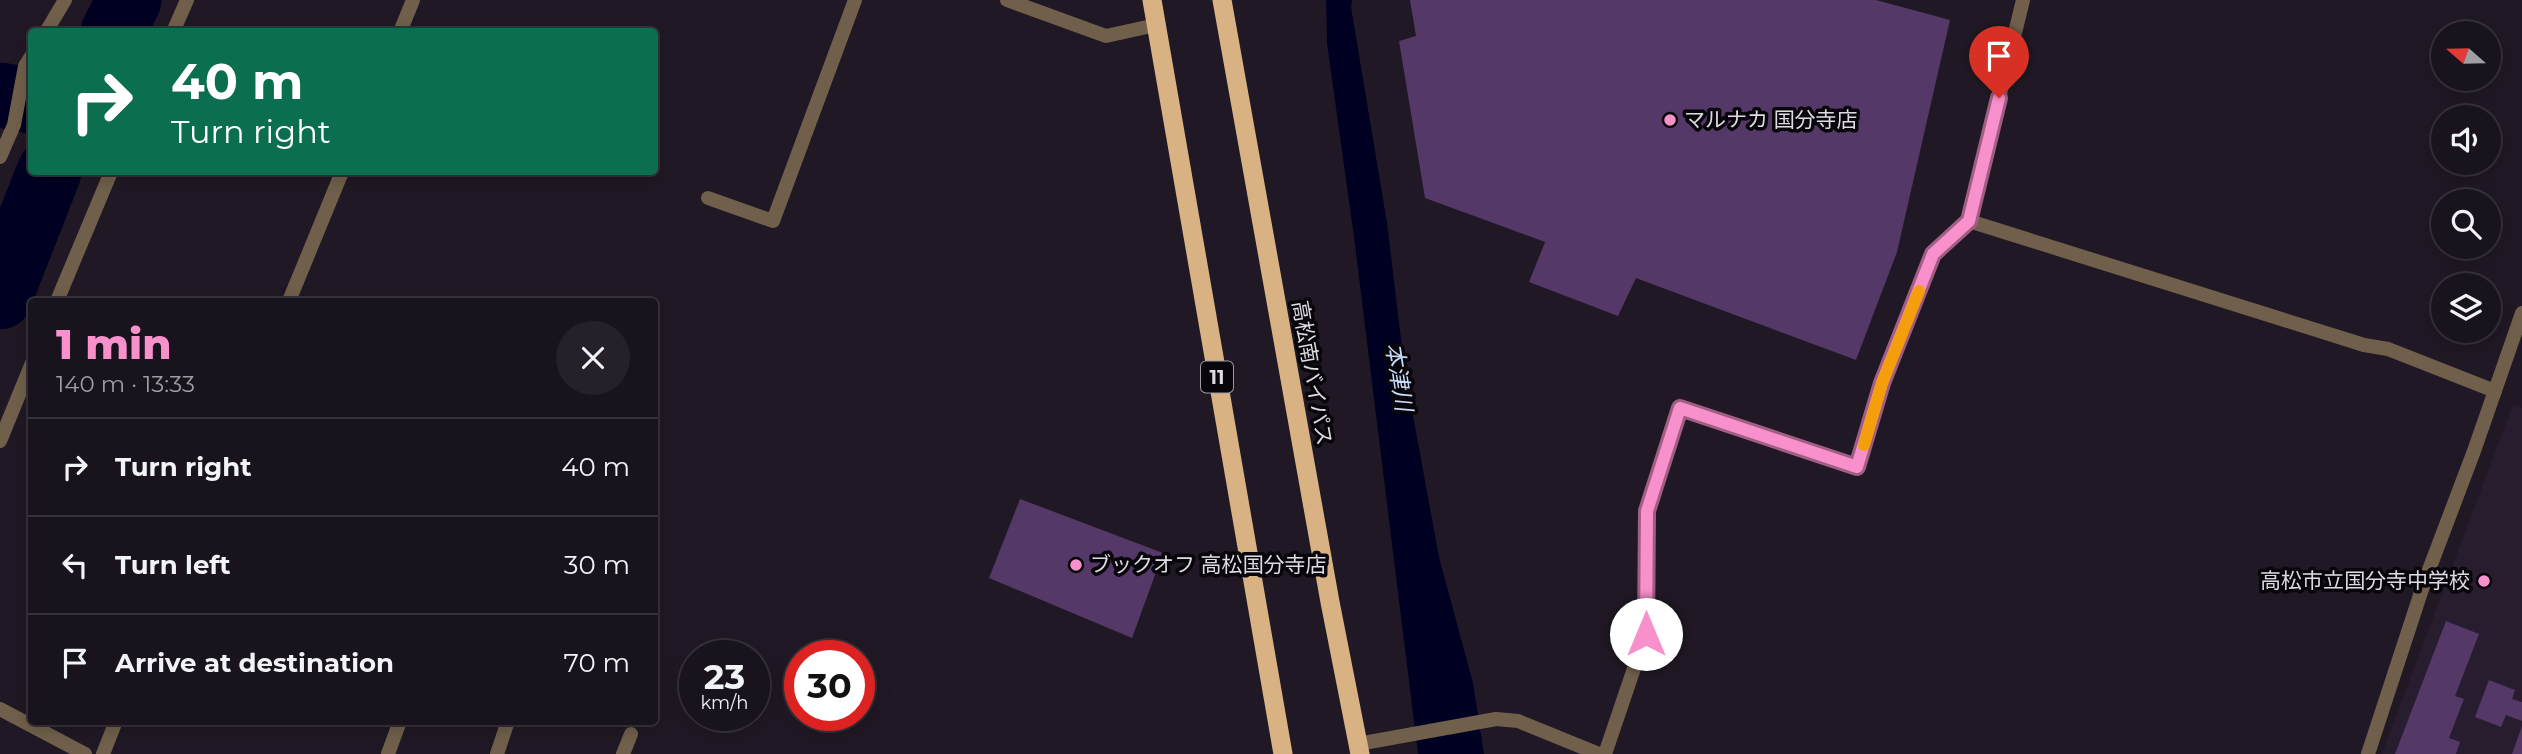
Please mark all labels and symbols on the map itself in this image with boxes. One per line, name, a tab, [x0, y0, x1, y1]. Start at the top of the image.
north arrow	[2431, 21, 2501, 91]
pin	[1969, 26, 2029, 98]
place label: マルナカ 国分寺店	[1684, 107, 1858, 132]
marker: マルナカ 国分寺店	[1662, 112, 1678, 128]
street label: 高松南バイパス	[1287, 299, 1338, 447]
water label: 本津川	[1380, 341, 1419, 416]
road number: 11	[1201, 362, 1233, 392]
place label: ブックオフ 高松国分寺店	[1090, 552, 1327, 577]
marker: ブックオフ 高松国分寺店	[1068, 557, 1084, 573]
place label: 高松市立国分寺中学校	[2260, 568, 2470, 593]
marker: 高松市立国分寺中学校	[2476, 573, 2492, 589]
position arrow	[1609, 597, 1683, 671]
speed limit sign: 30	[784, 640, 875, 731]

